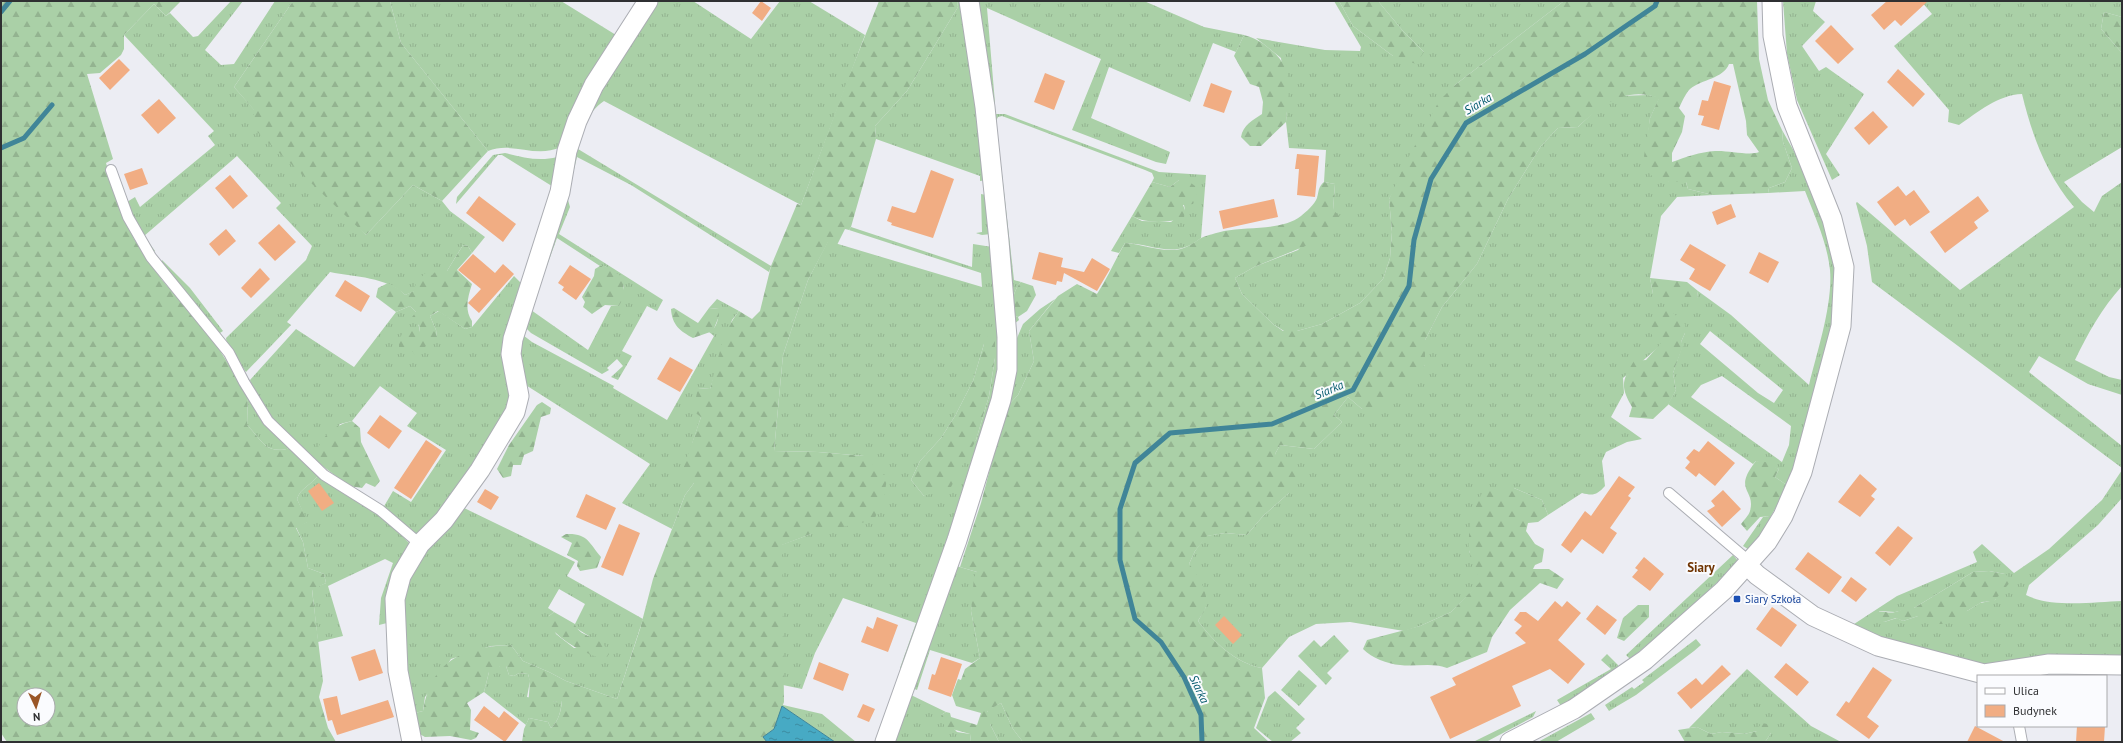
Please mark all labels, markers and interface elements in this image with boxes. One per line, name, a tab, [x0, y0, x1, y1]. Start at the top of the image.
water label: Siarka	[1461, 89, 1495, 118]
water label: Siarka	[1312, 377, 1346, 402]
district label: Siary	[1687, 559, 1716, 576]
place label: Siary Szkoła	[1745, 592, 1801, 606]
marker: Siary Szkoła	[1732, 594, 1742, 604]
water label: Siarka	[1186, 672, 1213, 706]
legend	[1977, 675, 2107, 727]
text: Ulica	[2013, 683, 2039, 698]
north arrow	[16, 687, 56, 727]
text: Budynek	[2013, 703, 2057, 718]
text: N	[33, 710, 41, 724]

